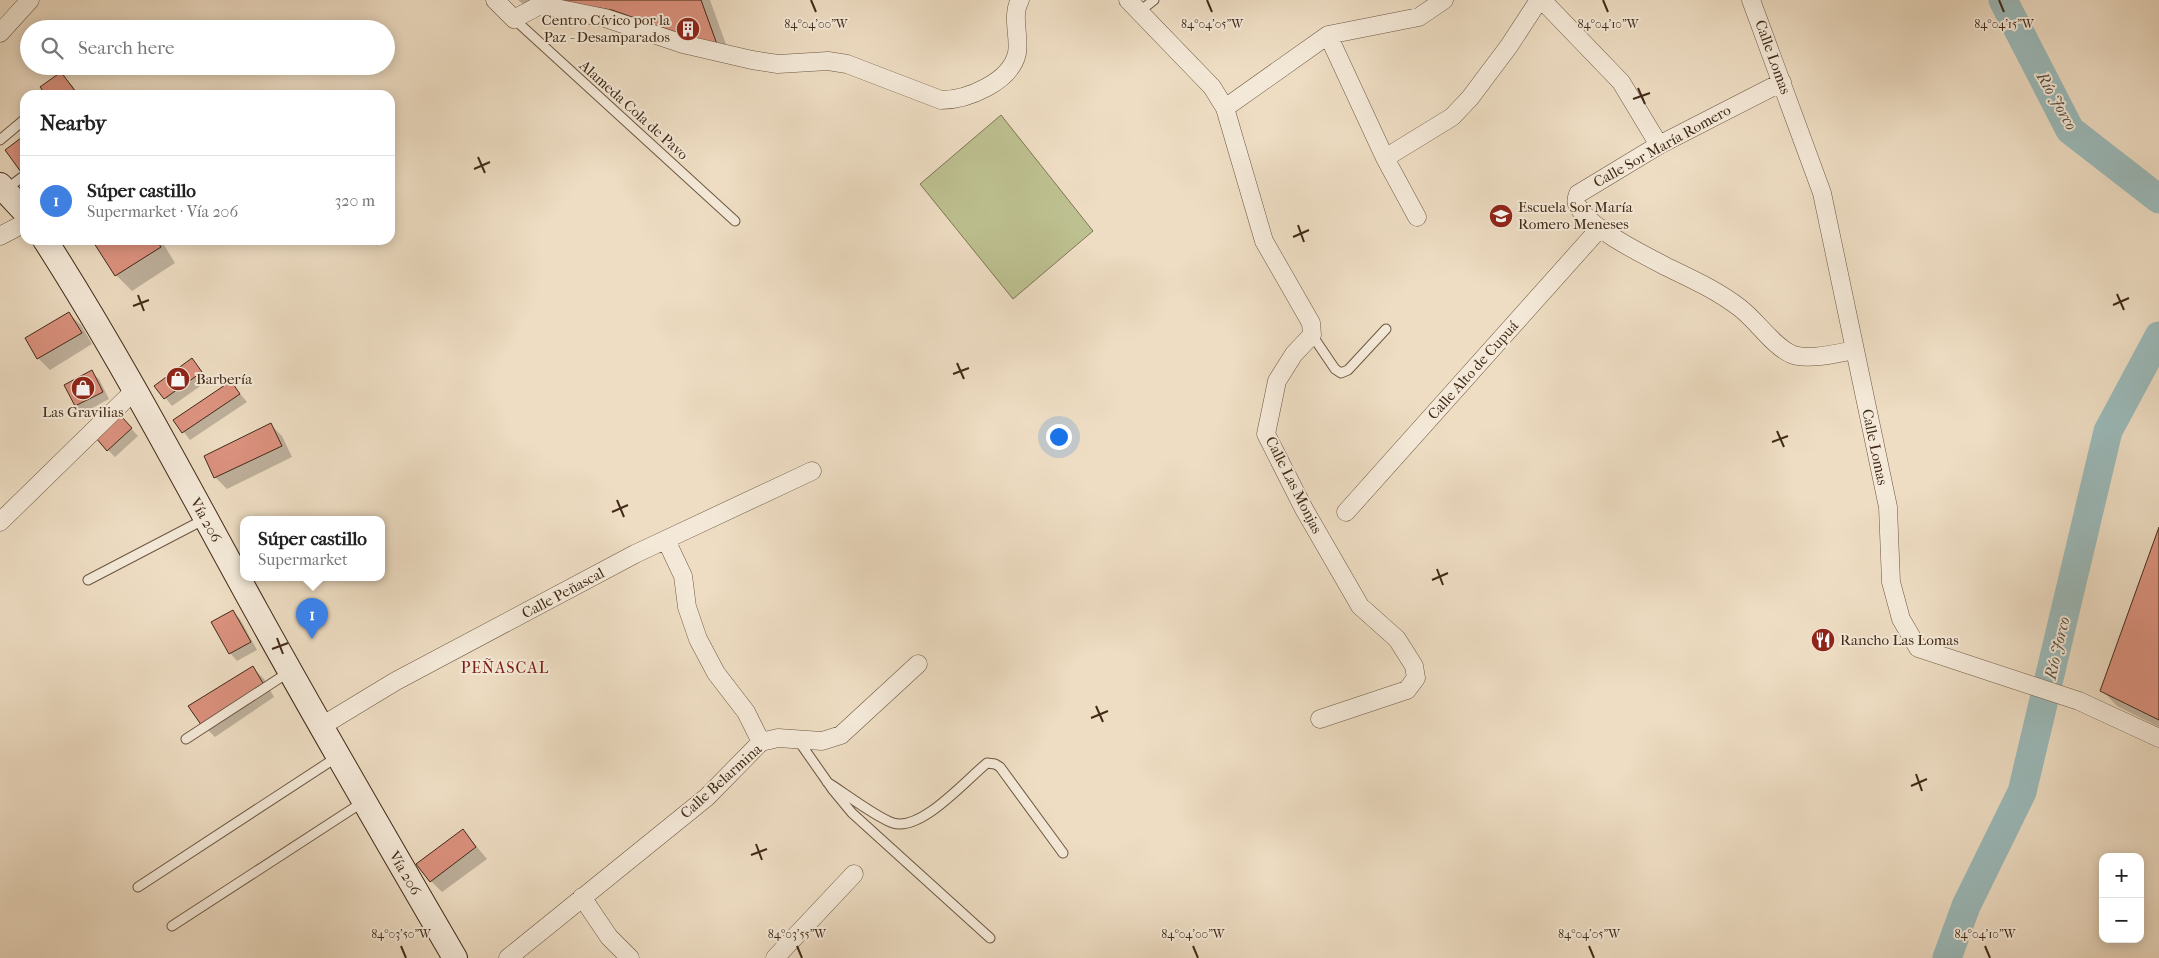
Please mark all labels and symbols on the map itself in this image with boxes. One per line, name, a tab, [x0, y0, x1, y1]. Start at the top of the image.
place label: Centro Cívico por la Paz - Desamparados	[542, 11, 671, 46]
building icon: Centro Cívico por la Paz - Desamparados	[675, 16, 701, 42]
text: 84°04'00"W	[784, 17, 849, 31]
text: 84°04'05"W	[1181, 17, 1244, 31]
text: 84°04'10"W	[1578, 17, 1640, 31]
text: 84°04'15"W	[1974, 17, 2035, 31]
street label: Calle Lomas	[1751, 18, 1795, 97]
street label: Alameda Cola de Pavo	[575, 56, 692, 164]
water label: Río Jorco	[2032, 68, 2081, 134]
street label: Calle Sor María Romero	[1590, 101, 1734, 191]
place label: Escuela Sor María Romero Meneses	[1518, 198, 1634, 233]
school or university icon: Escuela Sor María Romero Meneses	[1488, 203, 1514, 229]
street label: Calle Alto de Cupuá	[1424, 316, 1523, 423]
shop icon: Barbería	[165, 366, 191, 392]
place label: Barbería	[196, 370, 253, 388]
shop icon: Las Gravilias	[70, 375, 96, 401]
place label: Las Gravilias	[42, 403, 124, 421]
street label: Calle Lomas	[1858, 407, 1892, 487]
your location	[1046, 424, 1072, 450]
street label: Calle Las Monjas	[1262, 433, 1326, 537]
street label: Vía 206	[186, 494, 226, 546]
street label: Calle Peñascal	[519, 564, 607, 622]
pin: 1	[296, 598, 328, 639]
water label: Río Jorco	[2040, 615, 2073, 682]
restaurant icon: Rancho Las Lomas	[1810, 627, 1836, 653]
place label: Rancho Las Lomas	[1840, 631, 1959, 649]
district label: PEÑASCAL	[461, 658, 549, 677]
street label: Calle Belarmina	[677, 739, 766, 822]
street label: Vía 206	[385, 847, 425, 899]
text: 84°03'50"W	[371, 927, 432, 941]
text: 84°03'55"W	[768, 927, 827, 941]
text: 84°04'00"W	[1161, 927, 1226, 941]
text: 84°04'05"W	[1558, 927, 1621, 941]
text: 84°04'10"W	[1955, 927, 2017, 941]

